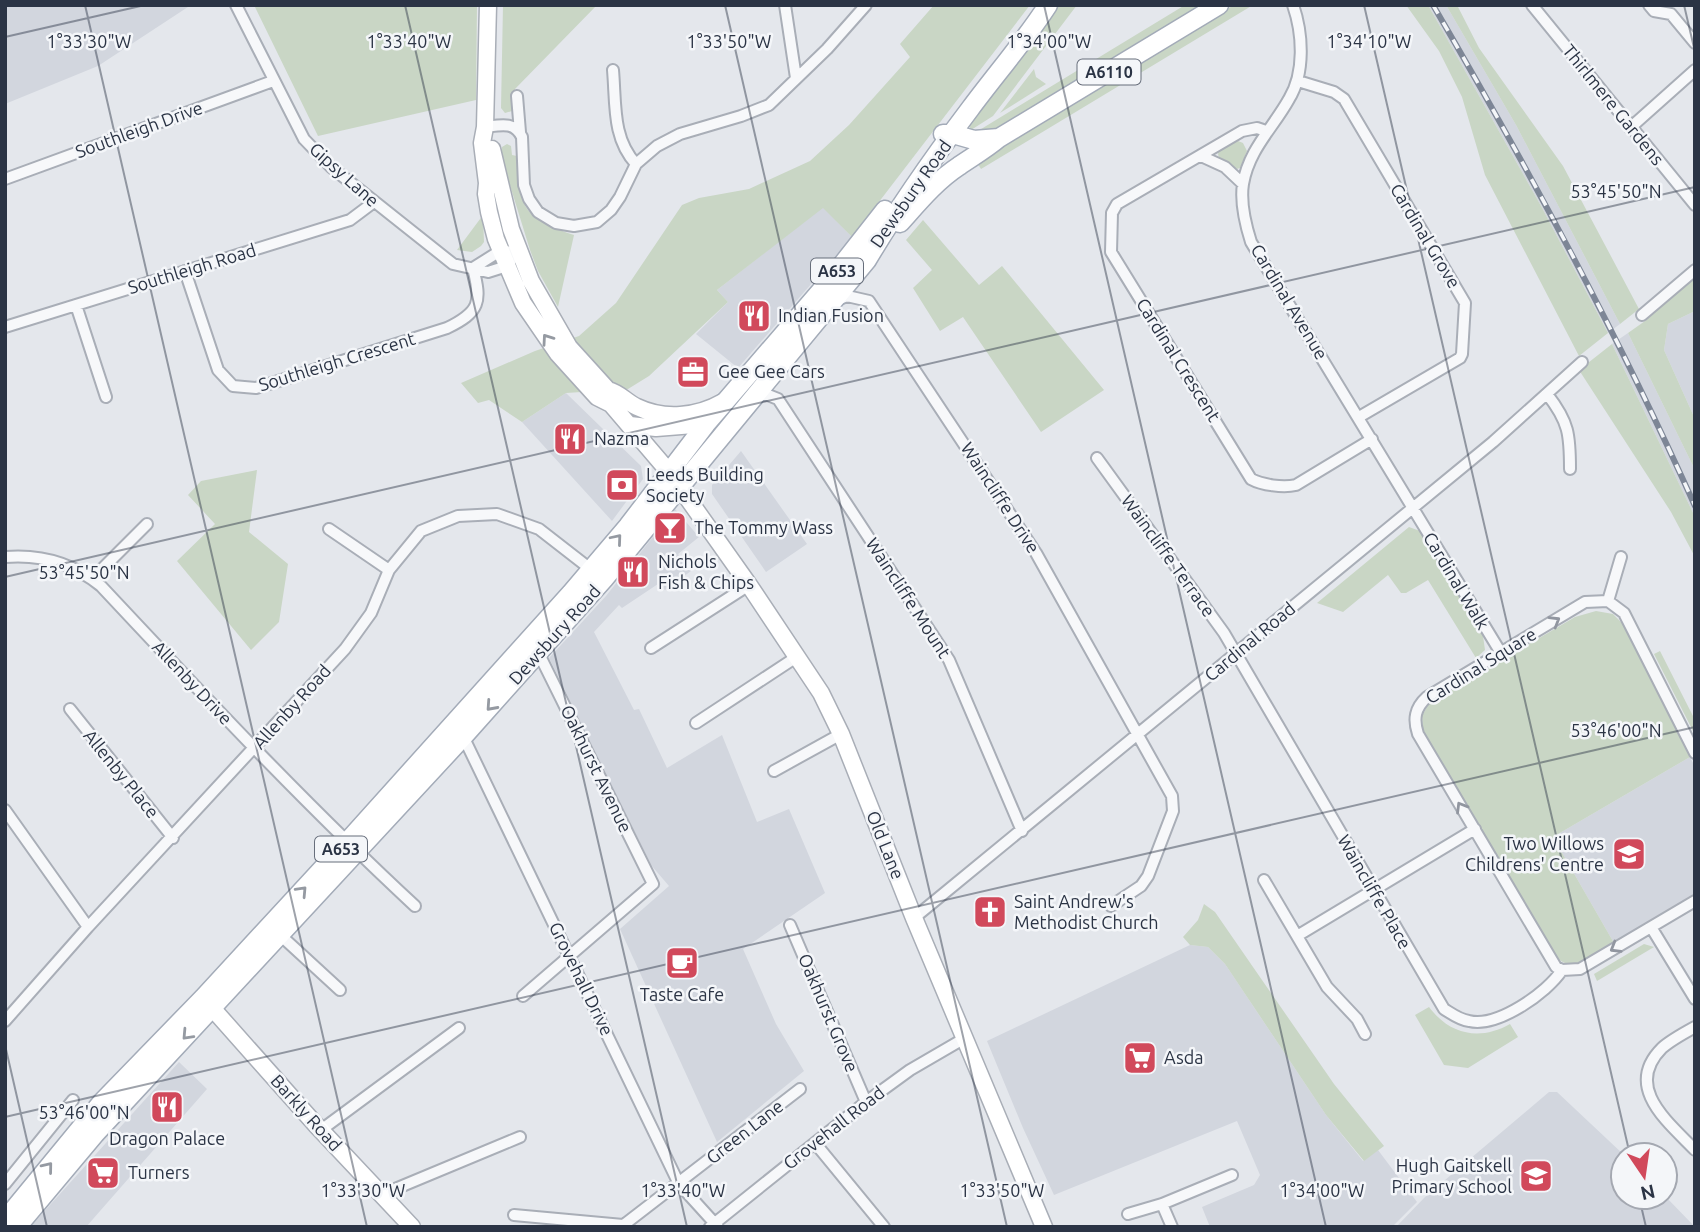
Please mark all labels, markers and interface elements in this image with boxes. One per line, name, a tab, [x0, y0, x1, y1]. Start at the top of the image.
text: 1°33'30"W	[47, 31, 132, 51]
text: 1°33'40"W	[367, 31, 452, 51]
text: 1°33'50"W	[687, 31, 772, 51]
text: 1°34'00"W	[1007, 31, 1092, 51]
text: 1°34'10"W	[1327, 31, 1412, 51]
street label: Thirlmere Gardens	[1559, 40, 1669, 169]
road number: A6110	[1078, 60, 1140, 85]
street label: Southleigh Drive	[72, 97, 205, 161]
street label: Dewsbury Road	[866, 136, 955, 251]
street label: Gipsy Lane	[306, 138, 383, 210]
street label: Cardinal Grove	[1387, 180, 1465, 291]
text: 53°45'50"N	[1570, 181, 1662, 201]
street label: Southleigh Road	[125, 239, 258, 297]
street label: Cardinal Avenue	[1248, 240, 1332, 363]
road number: A653	[811, 258, 863, 284]
street label: Cardinal Crescent	[1133, 294, 1225, 425]
restaurant icon: Indian Fusion	[735, 297, 773, 335]
place label: Indian Fusion	[778, 305, 884, 325]
street label: Southleigh Crescent	[256, 328, 417, 394]
one-way arrow	[543, 334, 555, 347]
office icon: Gee Gee Cars	[674, 353, 712, 391]
place label: Gee Gee Cars	[718, 361, 825, 381]
restaurant icon: Nazma	[551, 420, 589, 458]
place label: Nazma	[594, 428, 649, 448]
street label: Waincliffe Drive	[958, 438, 1044, 557]
place label: Leeds Building Society	[646, 464, 764, 505]
bank icon: Leeds Building Society	[603, 466, 641, 504]
street label: Waincliffe Terrace	[1118, 491, 1220, 620]
bar icon: The Tommy Wass	[651, 509, 689, 547]
place label: The Tommy Wass	[694, 517, 833, 537]
street label: Cardinal Walk	[1420, 528, 1494, 633]
one-way arrow	[608, 534, 621, 546]
street label: Waincliffe Mount	[863, 534, 955, 661]
place label: Nichols Fish & Chips	[658, 551, 754, 592]
restaurant icon: Nichols Fish & Chips	[614, 553, 652, 591]
text: 53°45'50"N	[38, 562, 130, 582]
street label: Dewsbury Road	[504, 581, 604, 688]
street label: Cardinal Road	[1200, 598, 1299, 685]
one-way arrow	[1547, 616, 1560, 629]
street label: Cardinal Square	[1421, 623, 1539, 707]
street label: Allenby Drive	[149, 636, 237, 728]
street label: Allenby Road	[248, 660, 334, 752]
one-way arrow	[487, 698, 499, 711]
street label: Oakhurst Avenue	[557, 702, 636, 836]
text: 53°46'00"N	[1570, 720, 1662, 740]
street label: Allenby Place	[80, 725, 163, 822]
one-way arrow	[1456, 801, 1469, 814]
street label: Old Lane	[863, 808, 909, 882]
street label: Waincliffe Place	[1334, 831, 1416, 952]
place label: Two Willows Childrens' Centre	[1465, 833, 1604, 874]
school or university icon: Two Willows Childrens' Centre	[1610, 835, 1648, 873]
road number: A653	[315, 836, 367, 862]
one-way arrow	[293, 886, 306, 899]
place label: Saint Andrew's Methodist Church	[1014, 891, 1158, 932]
church icon: Saint Andrew's Methodist Church	[971, 893, 1009, 931]
street label: Grovehall Drive	[546, 919, 618, 1038]
one-way arrow	[1609, 940, 1622, 953]
cafe icon: Taste Cafe	[663, 944, 701, 982]
street label: Oakhurst Grove	[795, 950, 863, 1075]
place label: Taste Cafe	[640, 984, 724, 1004]
one-way arrow	[183, 1027, 195, 1040]
supermarket icon: Asda	[1121, 1039, 1159, 1077]
place label: Asda	[1164, 1047, 1204, 1067]
street label: Barkly Road	[267, 1070, 346, 1155]
street label: Grovehall Road	[779, 1082, 888, 1173]
restaurant icon: Dragon Palace	[148, 1088, 186, 1126]
street label: Green Lane	[702, 1095, 787, 1167]
text: 53°46'00"N	[38, 1102, 130, 1122]
place label: Dragon Palace	[109, 1128, 225, 1148]
north arrow	[1609, 1141, 1679, 1211]
supermarket icon: Turners	[84, 1154, 122, 1192]
place label: Hugh Gaitskell Primary School	[1391, 1155, 1512, 1196]
school or university icon: Hugh Gaitskell Primary School	[1517, 1157, 1555, 1195]
one-way arrow	[40, 1162, 53, 1174]
place label: Turners	[128, 1162, 190, 1182]
text: 1°33'30"W	[321, 1180, 406, 1200]
text: 1°33'40"W	[641, 1180, 726, 1200]
text: 1°33'50"W	[960, 1180, 1045, 1200]
text: 1°34'00"W	[1280, 1180, 1365, 1200]
text: N	[1638, 1180, 1657, 1205]

